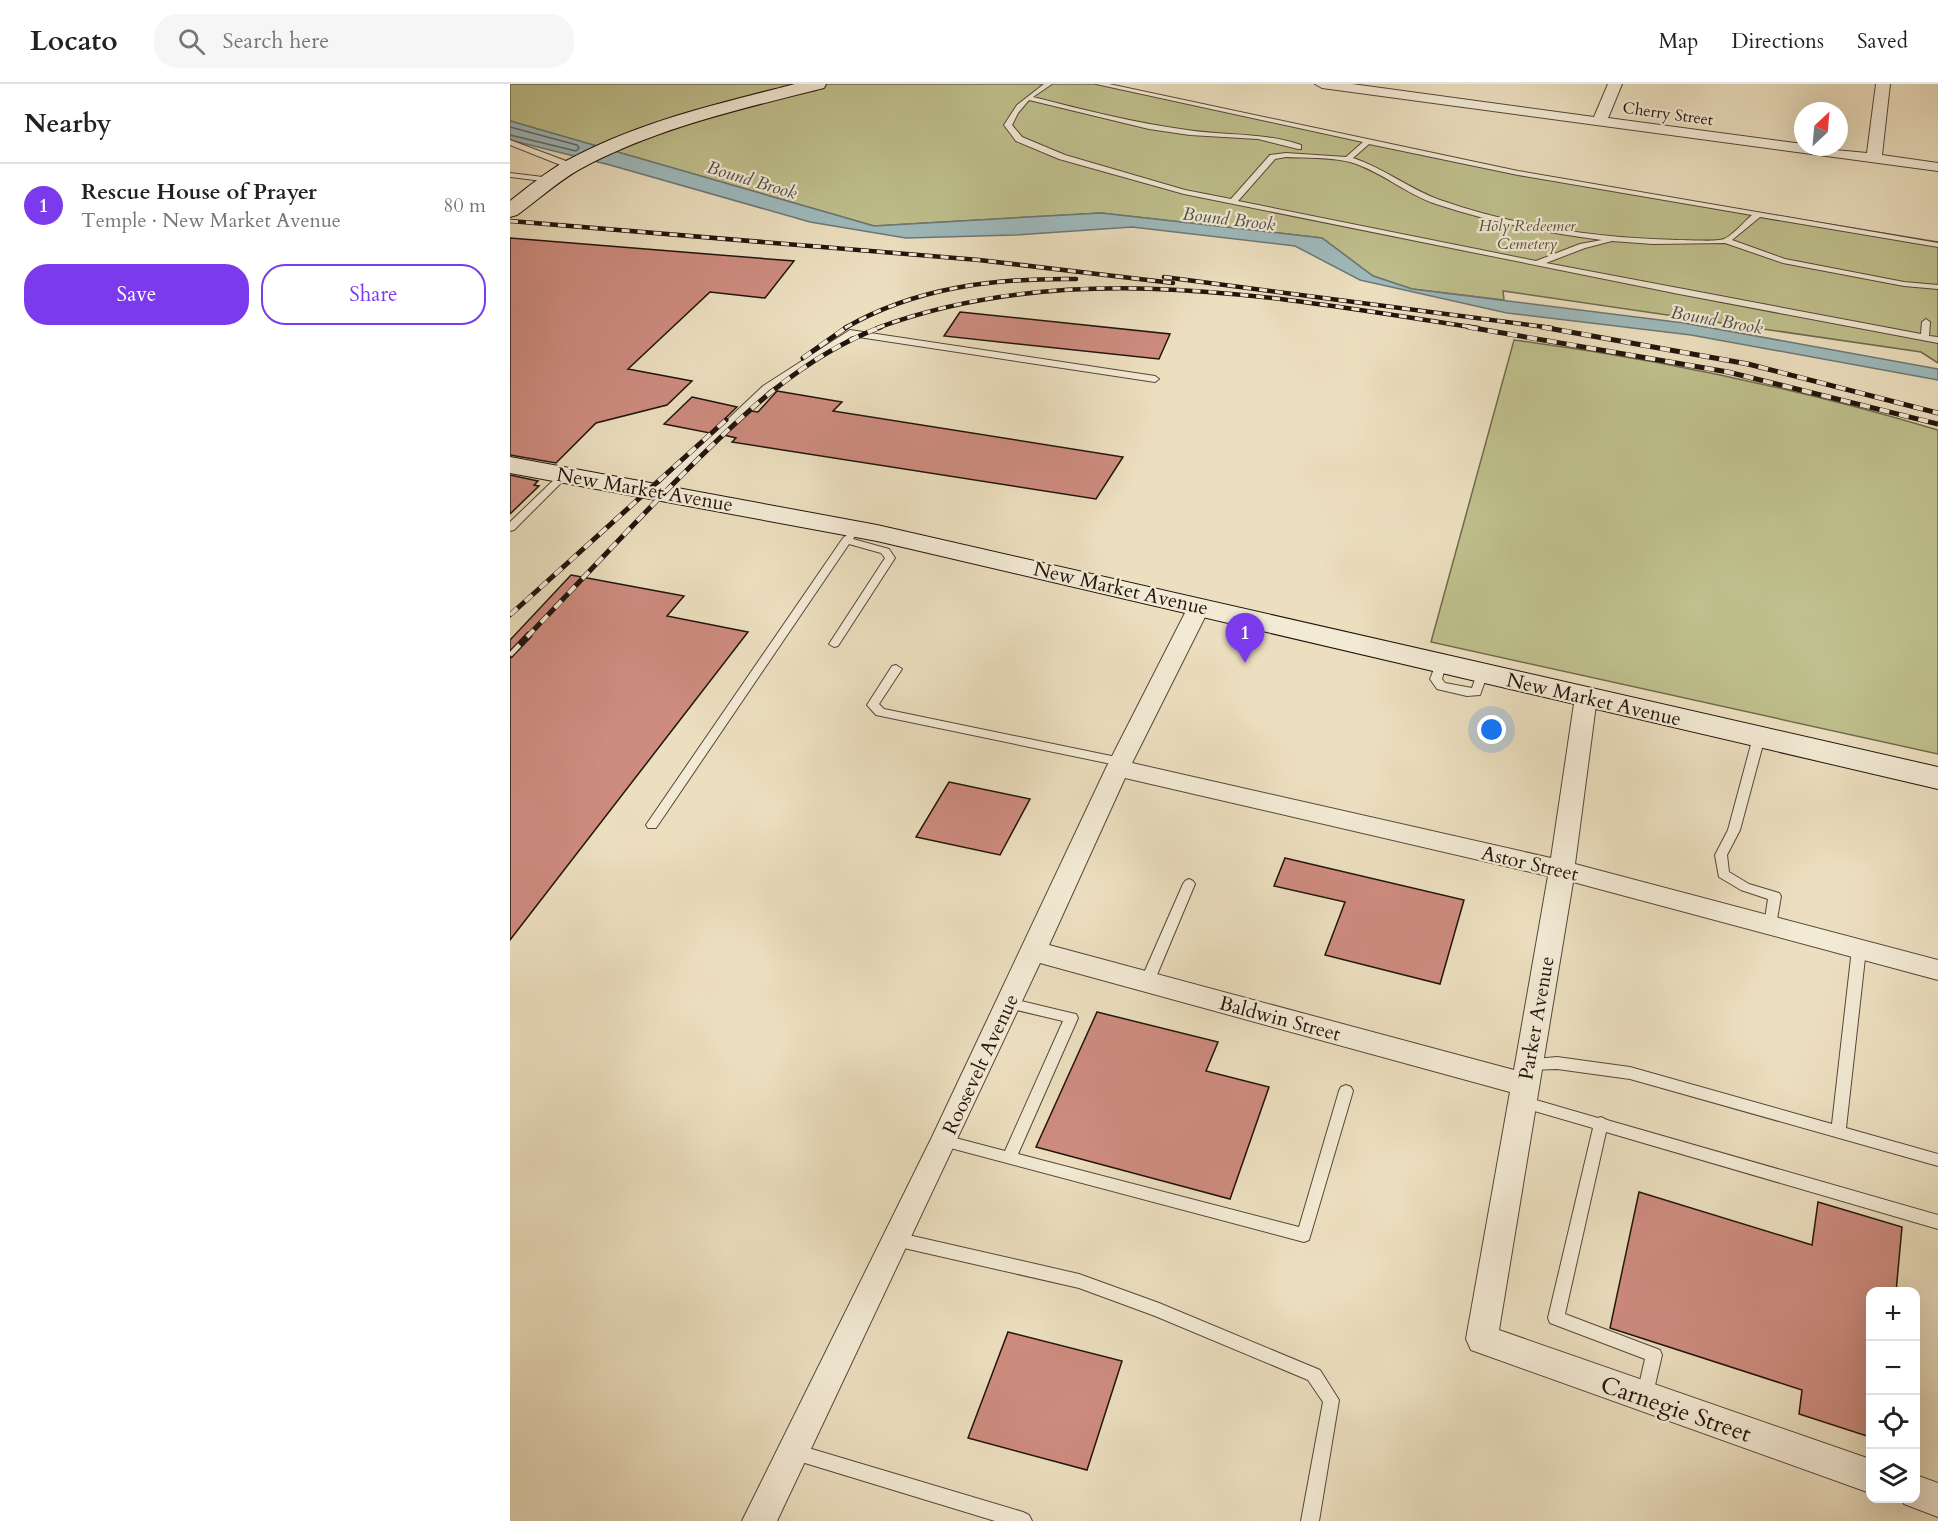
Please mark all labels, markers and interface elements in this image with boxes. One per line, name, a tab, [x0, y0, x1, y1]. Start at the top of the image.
search box	[154, 14, 574, 68]
text: Locato	[30, 22, 118, 60]
icon: search	[175, 25, 208, 58]
text: Search here	[223, 26, 329, 56]
text: Map	[1658, 27, 1698, 56]
text: Directions	[1731, 27, 1824, 56]
text: Saved	[1857, 27, 1908, 56]
street label: Cherry Street	[1621, 97, 1715, 131]
north arrow	[1794, 102, 1848, 156]
text: Nearby	[24, 106, 112, 141]
water label: Bound Brook	[704, 155, 800, 206]
text: Rescue House of Prayer	[81, 177, 317, 207]
text: 1	[38, 192, 49, 219]
text: 80 m	[443, 192, 486, 219]
water label: Bound Brook	[1181, 201, 1277, 238]
text: Temple · New Market Avenue	[81, 207, 341, 234]
park label: Holy Redeemer Cemetery	[1478, 215, 1576, 255]
button: Save	[24, 264, 249, 325]
button: Share	[261, 264, 486, 325]
water label: Bound Brook	[1669, 300, 1765, 341]
street label: New Market Avenue	[555, 461, 735, 518]
street label: New Market Avenue	[1031, 555, 1211, 622]
pin: 1	[1226, 614, 1264, 663]
street label: New Market Avenue	[1504, 666, 1684, 733]
your location	[1477, 715, 1506, 744]
street label: Astor Street	[1479, 839, 1582, 888]
street label: Parker Avenue	[1512, 954, 1561, 1082]
street label: Baldwin Street	[1216, 989, 1344, 1048]
street label: Roosevelt Avenue	[936, 990, 1025, 1139]
map controls	[1866, 1287, 1920, 1503]
button: +	[1866, 1287, 1920, 1341]
button: −	[1866, 1341, 1920, 1395]
street label: Carnegie Street	[1596, 1368, 1756, 1451]
button: locate	[1866, 1395, 1920, 1449]
button: layers	[1866, 1449, 1920, 1503]

